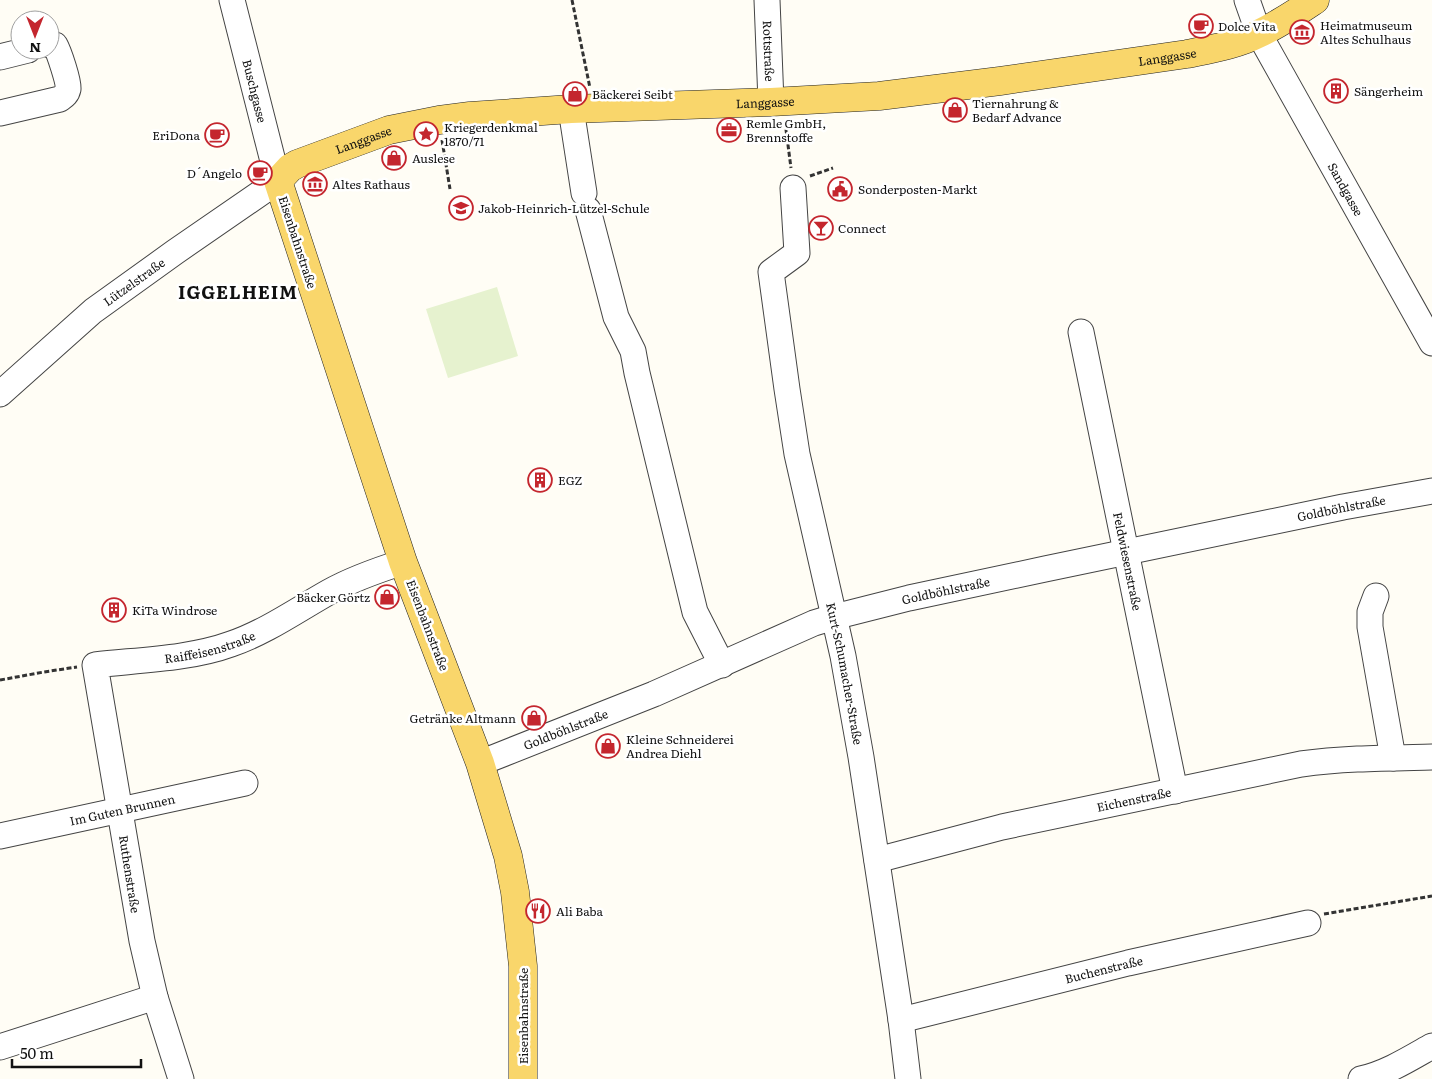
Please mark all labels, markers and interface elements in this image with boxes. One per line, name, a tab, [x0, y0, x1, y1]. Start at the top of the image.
north arrow	[10, 10, 60, 60]
cafe icon: Dolce Vita	[1188, 13, 1214, 39]
place label: Heimatmuseum Altes Schulhaus	[1320, 16, 1413, 48]
place label: Dolce Vita	[1218, 17, 1277, 35]
museum icon: Heimatmuseum Altes Schulhaus	[1289, 19, 1315, 45]
street label: Rottstraße	[759, 20, 779, 82]
text: N	[29, 39, 41, 59]
street label: Langgasse	[1137, 43, 1198, 70]
street label: Buschgasse	[238, 57, 272, 125]
building icon: Sängerheim	[1323, 78, 1349, 104]
shop icon: Bäckerei Seibt	[562, 81, 588, 107]
place label: Sängerheim	[1354, 82, 1423, 100]
place label: Bäckerei Seibt	[592, 85, 673, 103]
street label: Langgasse	[735, 92, 795, 112]
place label: Tiernahrung & Bedarf Advance	[972, 94, 1062, 126]
shop icon: Tiernahrung & Bedarf Advance	[942, 97, 968, 123]
place label: Remle GmbH, Brennstoffe	[746, 114, 826, 146]
office icon: Remle GmbH, Brennstoffe	[716, 117, 742, 143]
place label: Kriegerdenkmal 1870/71	[444, 118, 538, 150]
street label: Langgasse	[333, 121, 394, 158]
place icon: Kriegerdenkmal 1870/71	[413, 121, 439, 147]
cafe icon: EriDona	[204, 122, 230, 148]
place label: EriDona	[152, 126, 201, 144]
shop icon: Auslese	[381, 145, 407, 171]
place label: Auslese	[412, 149, 455, 167]
street label: Sandgasse	[1324, 159, 1368, 219]
cafe icon: D´Angelo	[247, 160, 273, 186]
place label: D´Angelo	[187, 164, 242, 182]
museum icon: Altes Rathaus	[302, 171, 328, 197]
place label: Altes Rathaus	[332, 175, 411, 193]
public building icon: Sonderposten-Markt	[827, 176, 853, 202]
place label: Sonderposten-Markt	[858, 180, 977, 198]
street label: Eisenbahnstraße	[275, 193, 321, 291]
school or university icon: Jakob-Heinrich-Lützel-Schule	[448, 195, 474, 221]
place label: Jakob-Heinrich-Lützel-Schule	[478, 199, 650, 217]
bar icon: Connect	[808, 215, 834, 241]
place label: Connect	[838, 219, 886, 237]
street label: Lützelstraße	[99, 253, 168, 310]
district label: IGGELHEIM	[178, 278, 298, 305]
building icon: EGZ	[527, 467, 553, 493]
place label: EGZ	[558, 471, 583, 489]
street label: Goldböhlstraße	[1295, 491, 1387, 525]
street label: Feldwiesenstraße	[1109, 510, 1147, 612]
street label: Goldböhlstraße	[900, 572, 991, 609]
street label: Eisenbahnstraße	[402, 577, 454, 673]
shop icon: Bäcker Görtz	[374, 584, 400, 610]
place label: Bäcker Görtz	[296, 588, 370, 606]
building icon: KiTa Windrose	[101, 597, 127, 623]
place label: KiTa Windrose	[132, 601, 217, 619]
street label: Kurt-Schumacher-Straße	[822, 601, 868, 746]
street label: Raiffeisenstraße	[163, 626, 258, 667]
street label: Goldböhlstraße	[521, 704, 611, 754]
shop icon: Getränke Altmann	[521, 705, 547, 731]
place label: Getränke Altmann	[409, 709, 516, 727]
place label: Kleine Schneiderei Andrea Diehl	[626, 730, 734, 762]
shop icon: Kleine Schneiderei Andrea Diehl	[595, 733, 621, 759]
street label: Eichenstraße	[1095, 783, 1173, 816]
street label: Im Guten Brunnen	[68, 789, 177, 830]
street label: Ruthenstraße	[115, 834, 145, 914]
restaurant icon: Ali Baba	[525, 898, 551, 924]
place label: Ali Baba	[556, 902, 604, 920]
street label: Buchenstraße	[1063, 951, 1144, 988]
street label: Eisenbahnstraße	[514, 968, 532, 1064]
scale bar	[12, 1036, 141, 1068]
text: 50 m	[20, 1041, 54, 1064]

